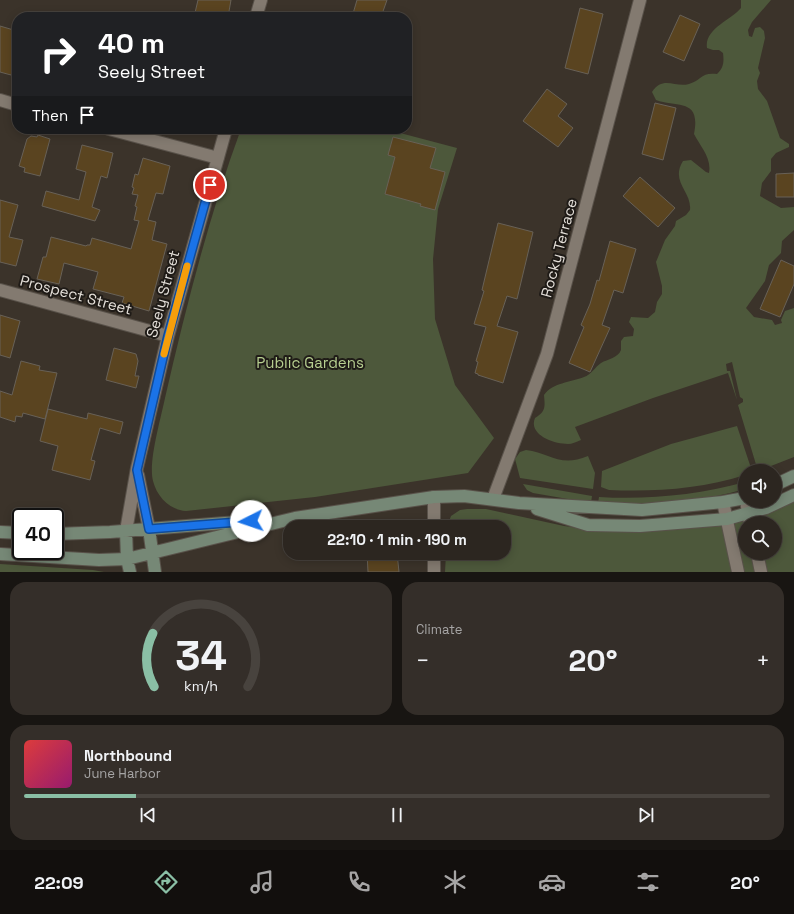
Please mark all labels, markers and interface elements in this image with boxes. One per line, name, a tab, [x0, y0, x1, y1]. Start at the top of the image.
text: 40 m	[98, 25, 165, 61]
icon: right	[32, 28, 84, 80]
text: Seely Street	[98, 60, 205, 83]
icon: arrive	[76, 104, 98, 126]
text: Then	[32, 106, 68, 125]
pin	[193, 168, 227, 202]
icon: arrive	[199, 174, 221, 196]
street label: Rocky Terrace	[536, 196, 581, 300]
street label: Seely Street	[142, 248, 183, 340]
street label: Prospect Street	[18, 270, 134, 319]
park label: Public Gardens	[256, 353, 364, 372]
map controls	[738, 464, 782, 560]
button: sound	[738, 464, 782, 508]
position arrow	[230, 500, 272, 542]
speed limit sign: 40	[12, 508, 64, 560]
button: search	[738, 516, 782, 560]
text: 22:10 · 1 min · 190 m	[327, 530, 467, 549]
text: Climate	[416, 621, 462, 638]
text: 34	[175, 628, 227, 681]
text: 20°	[568, 641, 618, 680]
text: −	[416, 646, 430, 674]
text: +	[756, 646, 770, 674]
text: km/h	[184, 676, 218, 694]
text: Northbound	[84, 746, 172, 765]
text: June Harbor	[84, 765, 161, 782]
icon: previous	[137, 804, 159, 826]
icon: pause	[386, 804, 408, 826]
icon: next	[635, 804, 657, 826]
icon: directions	[152, 868, 180, 896]
icon: music	[248, 868, 276, 896]
icon: phone	[345, 868, 373, 896]
icon: climate	[441, 868, 469, 896]
icon: car	[538, 868, 566, 896]
icon: filters	[634, 868, 662, 896]
text: 22:09	[34, 871, 84, 894]
text: 20°	[730, 871, 760, 894]

